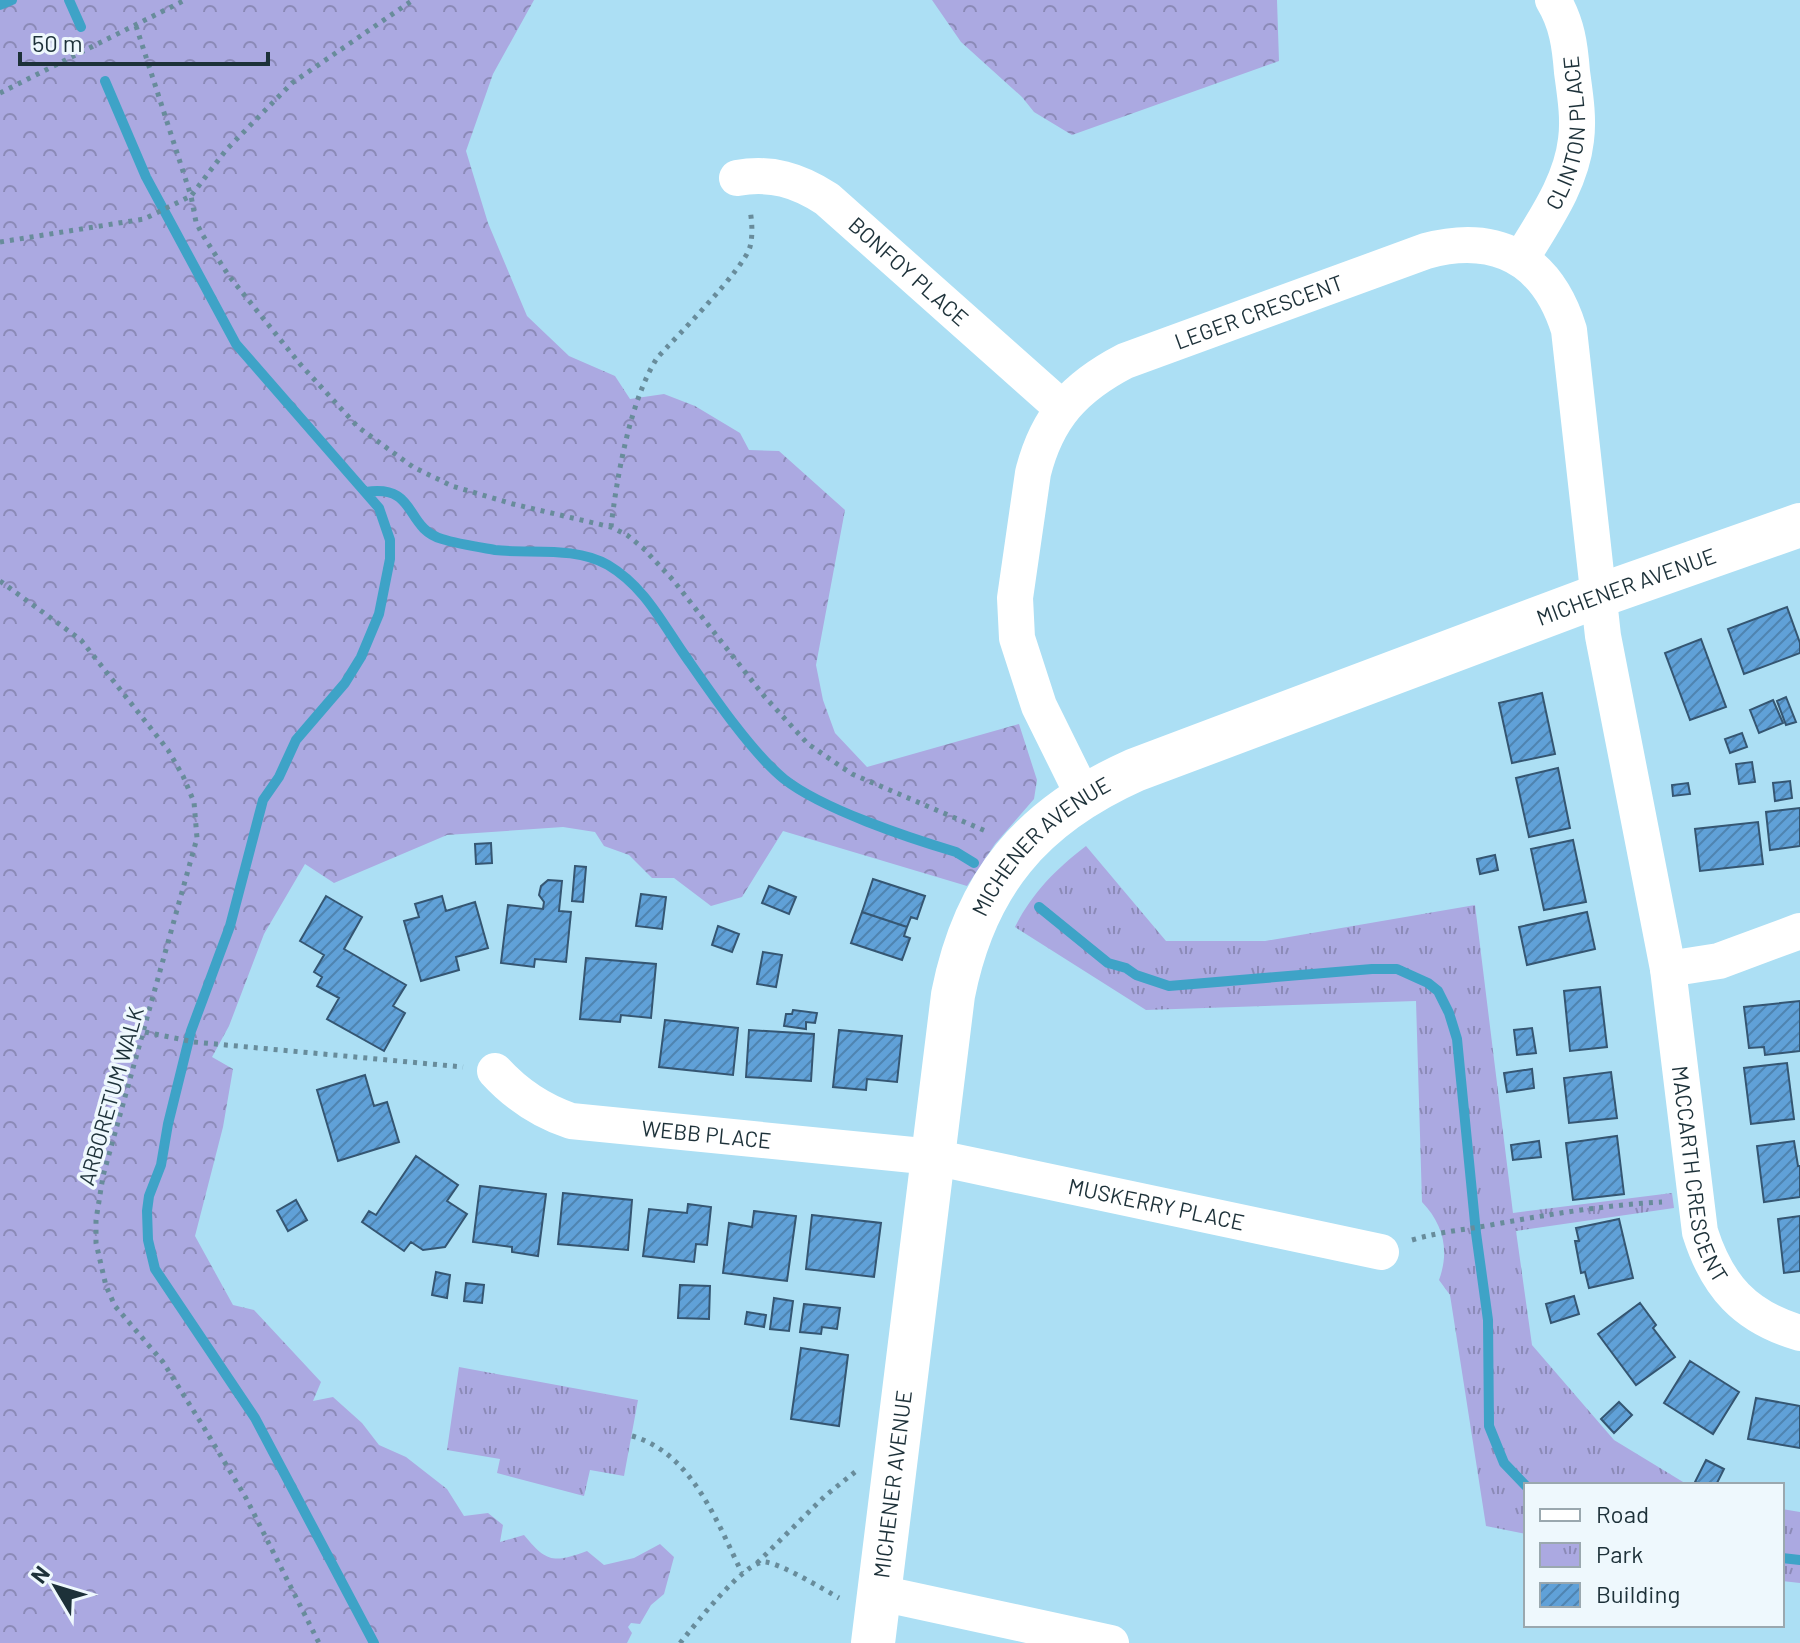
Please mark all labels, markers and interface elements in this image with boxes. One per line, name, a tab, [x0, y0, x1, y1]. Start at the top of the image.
scale bar	[20, 16, 268, 66]
text: 50 m	[32, 28, 83, 57]
street label: CLINTON PLACE	[1539, 55, 1589, 214]
street label: BONFOY PLACE	[844, 211, 974, 331]
street label: LEGER CRESCENT	[1171, 268, 1347, 354]
street label: MICHENER AVENUE	[1532, 542, 1719, 630]
street label: MICHENER AVENUE	[966, 770, 1114, 920]
street label: ARBORETUM WALK	[72, 1003, 148, 1188]
street label: MACCARTH CRESCENT	[1668, 1064, 1734, 1287]
street label: WEBB PLACE	[640, 1114, 773, 1153]
street label: MUSKERRY PLACE	[1066, 1172, 1247, 1235]
street label: MICHENER AVENUE	[867, 1389, 916, 1579]
legend	[1524, 1483, 1784, 1627]
text: Road	[1596, 1499, 1649, 1528]
text: Park	[1596, 1539, 1643, 1568]
north arrow	[16, 1547, 96, 1627]
text: N	[25, 1560, 54, 1588]
text: Building	[1596, 1579, 1680, 1608]

